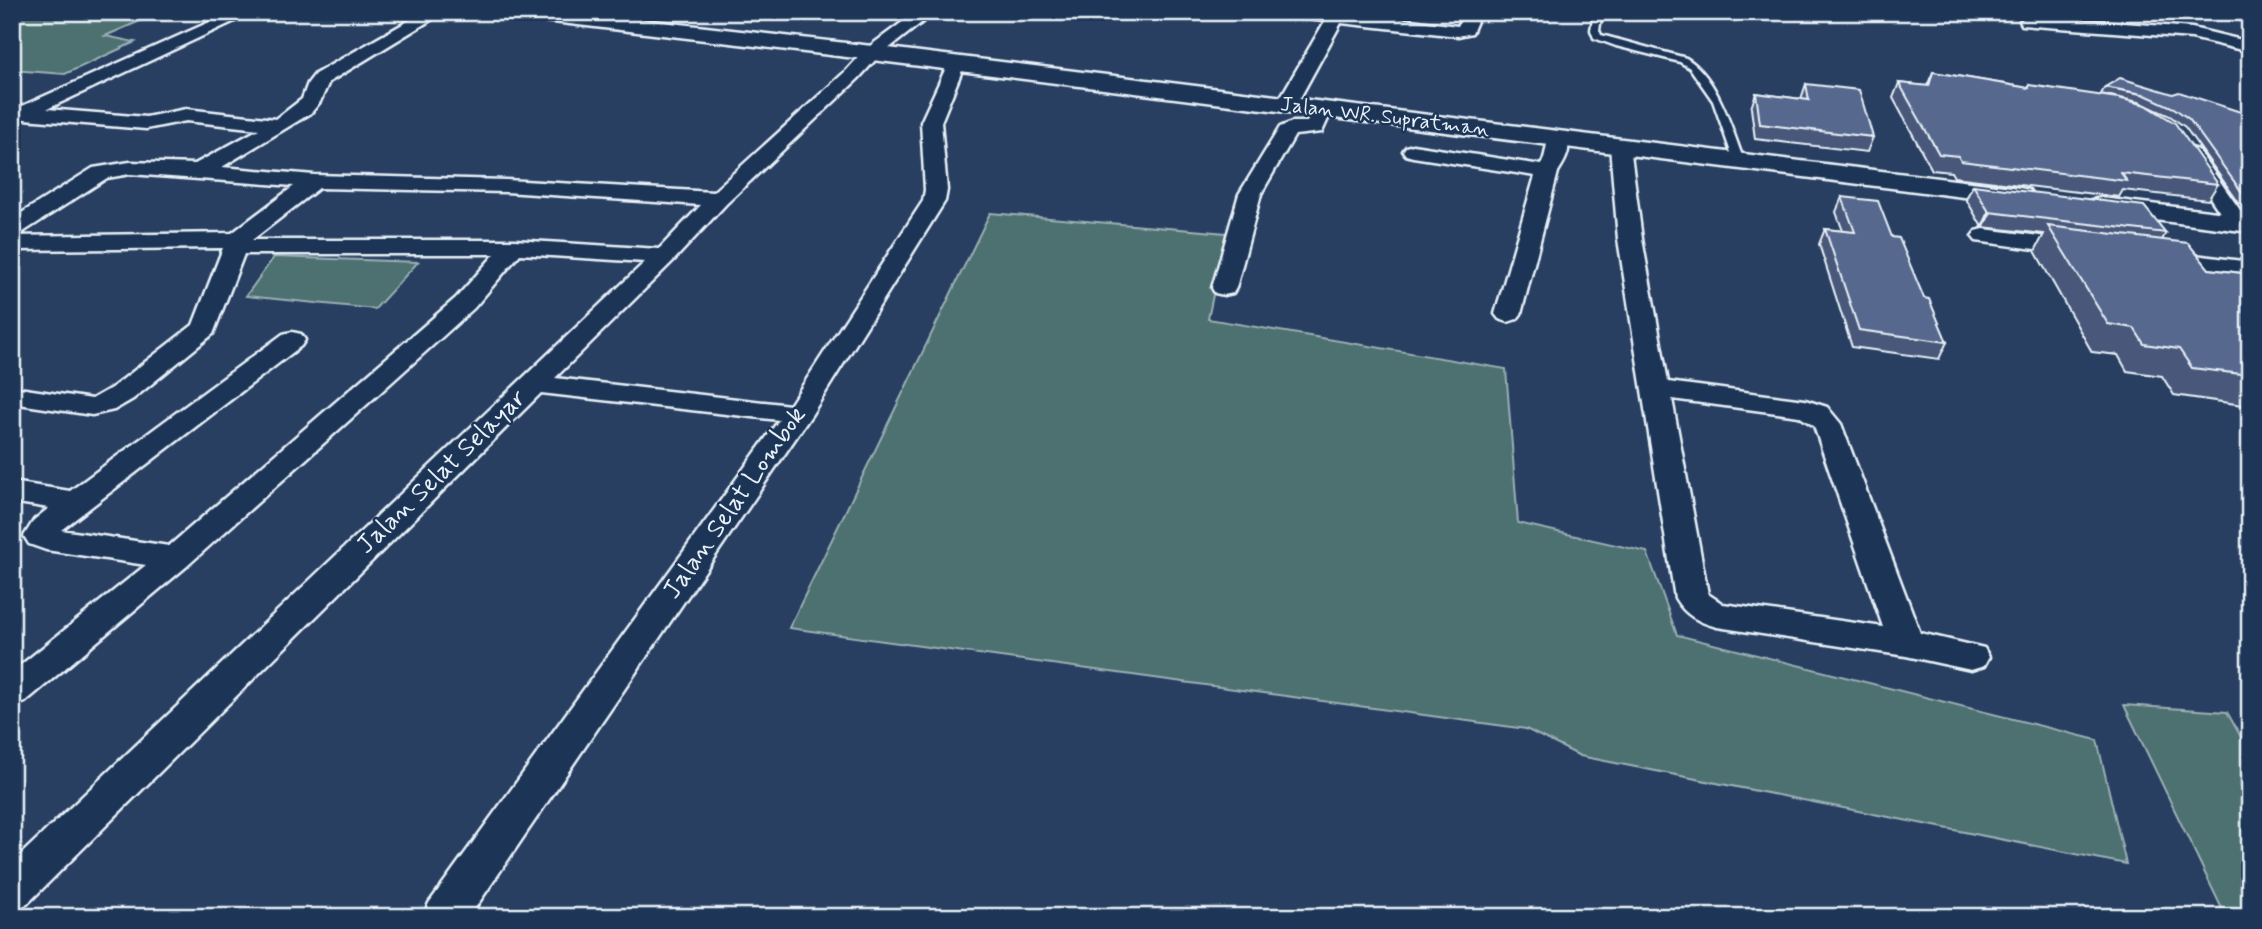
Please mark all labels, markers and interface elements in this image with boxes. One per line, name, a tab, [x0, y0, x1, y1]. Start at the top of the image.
street label: Jalan WR. Supratman	[1279, 90, 1492, 144]
street label: Jalan Selat Selayar	[350, 382, 534, 562]
street label: Jalan Selat Lombok	[656, 400, 814, 606]

